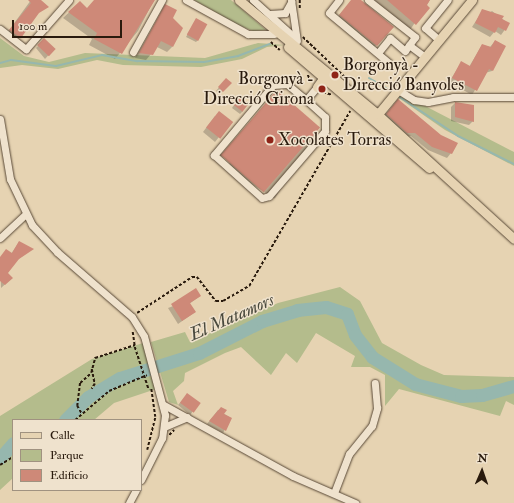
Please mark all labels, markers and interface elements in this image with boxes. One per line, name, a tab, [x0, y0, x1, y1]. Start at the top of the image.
scale bar	[14, 12, 124, 38]
text: 100 m	[19, 19, 47, 34]
place label: Borgonyà - Direcció Banyoles	[343, 55, 464, 95]
place label: Borgonyà - Direcció Girona	[203, 69, 314, 109]
marker: Borgonyà - Direcció Banyoles	[330, 70, 340, 80]
marker: Borgonyà - Direcció Girona	[317, 84, 327, 94]
place label: Xocolates Torras	[278, 130, 391, 150]
marker: Xocolates Torras	[265, 135, 275, 145]
water label: El Matamors	[186, 290, 278, 346]
legend	[12, 419, 142, 491]
text: Calle	[50, 428, 75, 443]
text: Parque	[50, 448, 84, 463]
north arrow	[462, 451, 502, 491]
text: N	[477, 452, 488, 465]
text: Edificio	[50, 468, 88, 483]

